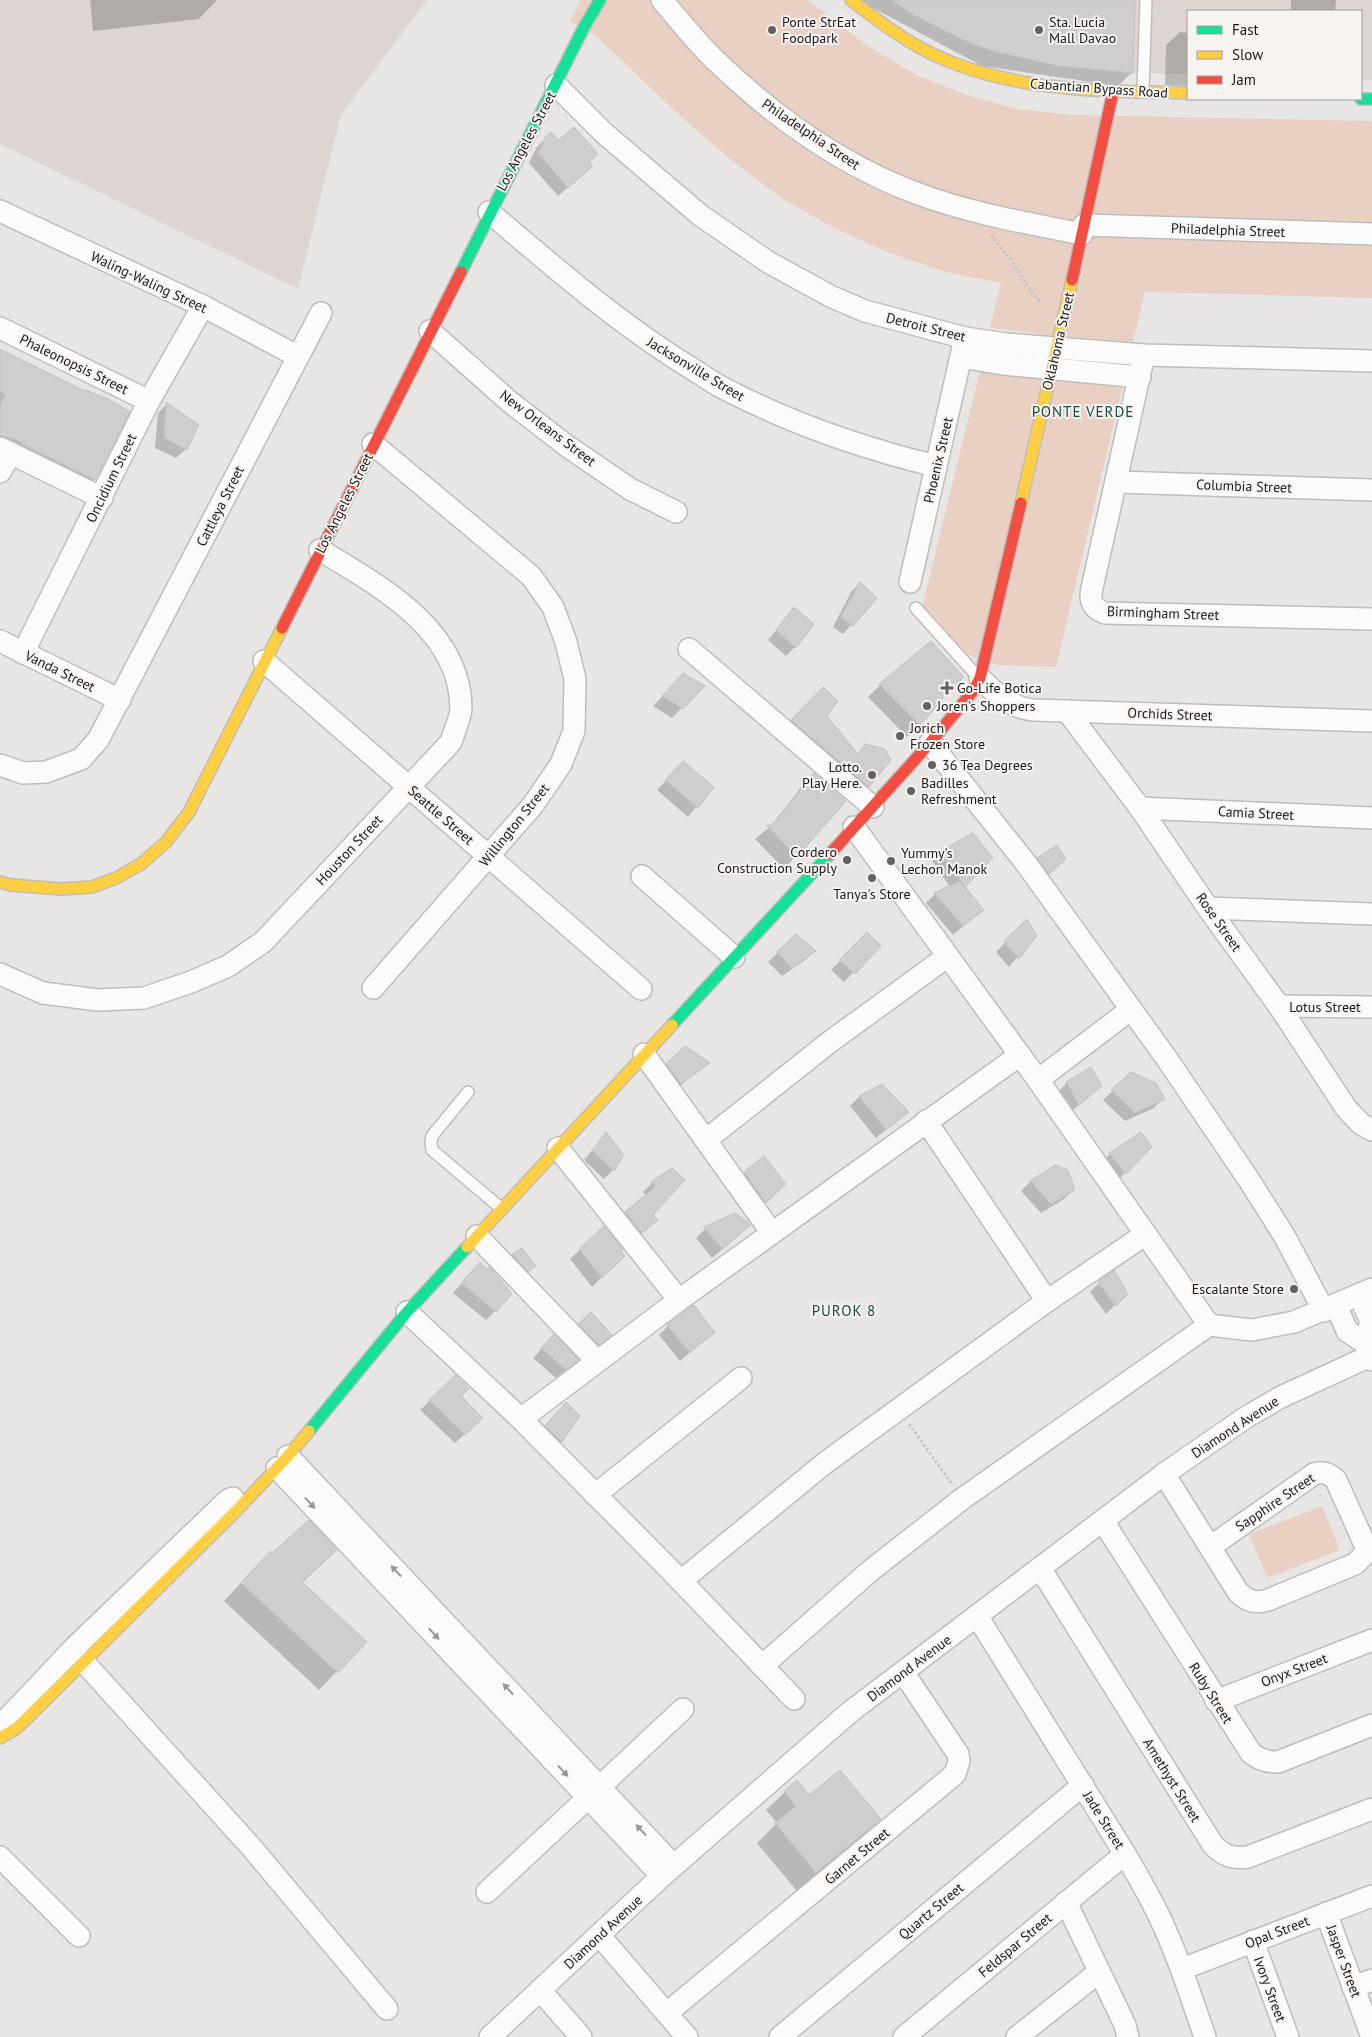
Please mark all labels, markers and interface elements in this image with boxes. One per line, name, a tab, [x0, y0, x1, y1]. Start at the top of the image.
legend	[1187, 10, 1362, 100]
place label: Ponte StrEat Foodpark	[782, 13, 856, 47]
place label: Sta. Lucia Mall Davao	[1049, 13, 1116, 47]
text: Fast	[1232, 20, 1259, 39]
marker: Ponte StrEat Foodpark	[766, 24, 778, 36]
marker: Sta. Lucia Mall Davao	[1033, 24, 1045, 36]
text: Slow	[1232, 45, 1263, 64]
text: Jam	[1231, 70, 1256, 89]
street label: Cabantian Bypass Road	[1029, 74, 1169, 102]
street label: Los Angeles Street	[492, 88, 560, 194]
street label: Philadelphia Street	[759, 95, 864, 174]
street label: Philadelphia Street	[1171, 219, 1286, 241]
street label: Waling-Waling Street	[88, 247, 210, 317]
street label: Oklahoma Street	[1038, 290, 1078, 392]
street label: Detroit Street	[884, 308, 968, 346]
street label: Phaleonopsis Street	[17, 330, 132, 398]
street label: Jacksonville Street	[643, 332, 748, 405]
street label: New Orleans Street	[496, 386, 600, 470]
district label: PONTE VERDE	[1032, 402, 1134, 421]
street label: Phoenix Street	[919, 415, 957, 505]
street label: Oncidium Street	[82, 430, 140, 526]
street label: Los Angeles Street	[311, 450, 377, 556]
street label: Cattleya Street	[192, 462, 248, 549]
street label: Columbia Street	[1196, 475, 1292, 497]
street label: Birmingham Street	[1106, 602, 1220, 624]
street label: Vanda Street	[21, 646, 98, 696]
place label: Go-Life Botica	[957, 679, 1042, 697]
marker: Go-Life Botica	[941, 682, 953, 694]
place label: Joren's Shoppers	[936, 697, 1036, 715]
marker: Joren's Shoppers	[921, 700, 933, 712]
street label: Orchids Street	[1127, 704, 1213, 724]
place label: Jorich Frozen Store	[909, 719, 985, 753]
marker: Jorich Frozen Store	[894, 730, 906, 742]
place label: 36 Tea Degrees	[942, 756, 1033, 774]
place label: Lotto. Play Here.	[802, 758, 862, 792]
marker: 36 Tea Degrees	[926, 759, 938, 771]
marker: Lotto. Play Here.	[866, 769, 878, 781]
place label: Badilles Refreshment	[921, 774, 997, 808]
street label: Willington Street	[475, 780, 553, 870]
street label: Seattle Street	[404, 781, 478, 849]
marker: Badilles Refreshment	[905, 785, 917, 797]
street label: Camia Street	[1217, 802, 1295, 824]
street label: Houston Street	[312, 811, 386, 889]
place label: Cordero Construction Supply	[717, 843, 837, 877]
place label: Yummy's Lechon Manok	[901, 844, 987, 878]
marker: Cordero Construction Supply	[841, 854, 853, 866]
marker: Yummy's Lechon Manok	[885, 855, 897, 867]
marker: Tanya's Store	[866, 872, 878, 884]
place label: Tanya's Store	[833, 885, 911, 903]
street label: Rose Street	[1192, 889, 1246, 955]
street label: Lotus Street	[1289, 998, 1361, 1016]
place label: Escalante Store	[1192, 1280, 1284, 1298]
marker: Escalante Store	[1288, 1283, 1300, 1295]
district label: PUROK 8	[812, 1301, 876, 1320]
street label: Diamond Avenue	[1188, 1392, 1282, 1462]
street label: Sapphire Street	[1232, 1469, 1318, 1535]
one-way arrow	[304, 1497, 316, 1509]
one-way arrow	[390, 1566, 402, 1578]
one-way arrow	[428, 1628, 440, 1640]
street label: Diamond Avenue	[863, 1630, 955, 1706]
street label: Onyx Street	[1258, 1649, 1330, 1691]
street label: Ruby Street	[1185, 1659, 1237, 1727]
one-way arrow	[502, 1684, 514, 1696]
street label: Amethyst Street	[1139, 1735, 1205, 1826]
one-way arrow	[557, 1765, 569, 1777]
street label: Jade Street	[1079, 1787, 1129, 1853]
street label: Garnet Street	[821, 1823, 893, 1888]
one-way arrow	[635, 1825, 647, 1837]
street label: Quartz Street	[895, 1878, 967, 1943]
street label: Diamond Avenue	[560, 1891, 646, 1973]
street label: Feldspar Street	[974, 1909, 1056, 1981]
street label: Opal Street	[1242, 1911, 1312, 1953]
street label: Jasper Street	[1322, 1921, 1366, 2000]
street label: Ivory Street	[1250, 1954, 1290, 2024]

